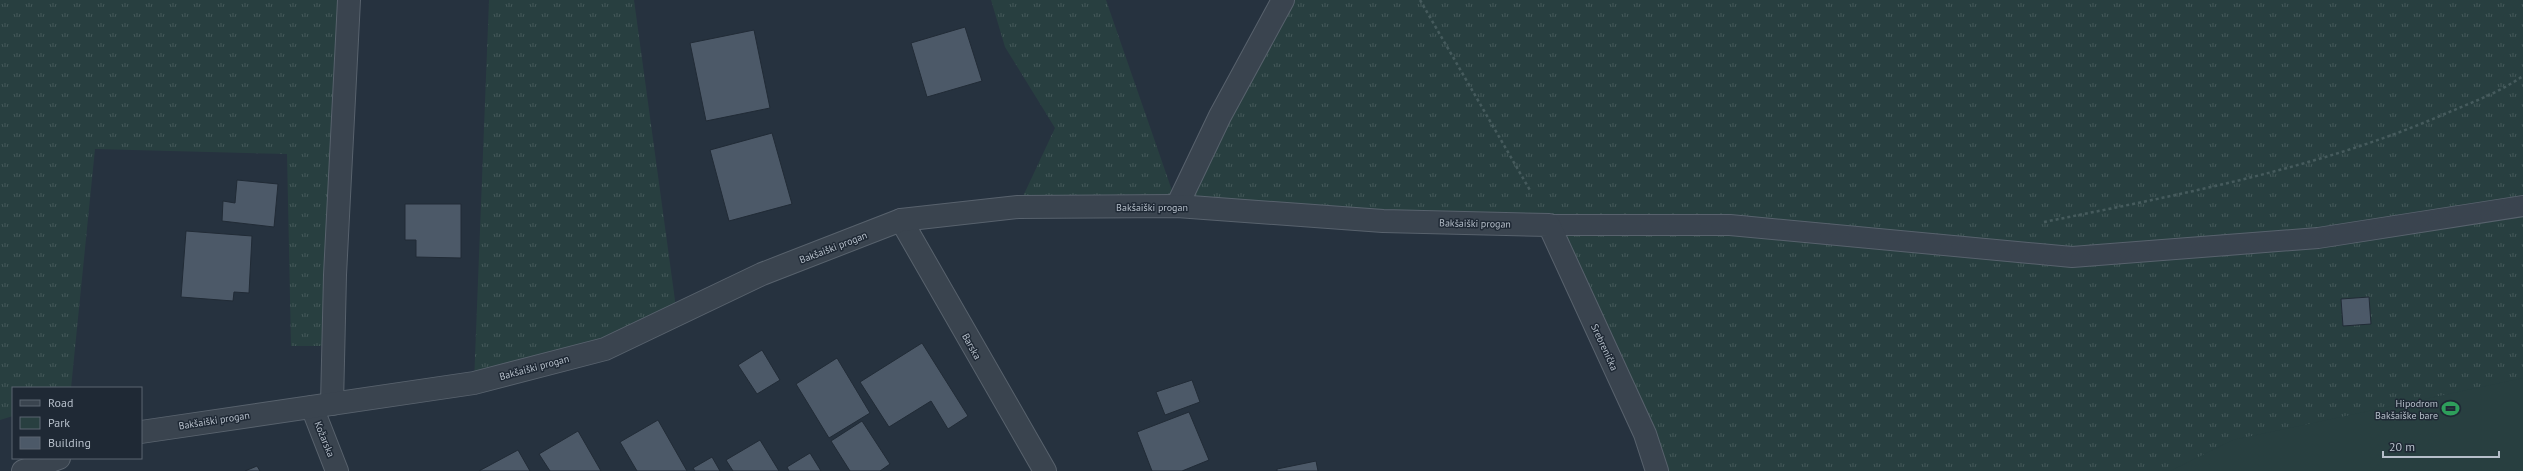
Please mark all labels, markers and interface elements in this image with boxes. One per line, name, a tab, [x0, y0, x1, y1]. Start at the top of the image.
street label: Bakšaiški progan	[1116, 201, 1188, 214]
street label: Bakšaiški progan	[1439, 216, 1511, 231]
street label: Bakšaiški progan	[797, 229, 869, 266]
street label: Srebrenička	[1588, 322, 1621, 373]
street label: Barska	[959, 331, 984, 362]
street label: Bakšaiški progan	[498, 352, 570, 383]
legend	[12, 387, 142, 459]
text: Road	[48, 395, 73, 410]
place label: Hipodrom Bakšaiške bare	[2375, 397, 2438, 422]
sports icon: Hipodrom Bakšaiške bare	[2441, 399, 2461, 419]
street label: Bakšaiški progan	[178, 408, 251, 433]
text: Park	[48, 415, 70, 430]
street label: Kožarska	[311, 419, 338, 459]
scale bar	[2383, 433, 2499, 459]
text: Building	[48, 435, 91, 450]
text: 20 m	[2389, 439, 2415, 454]

